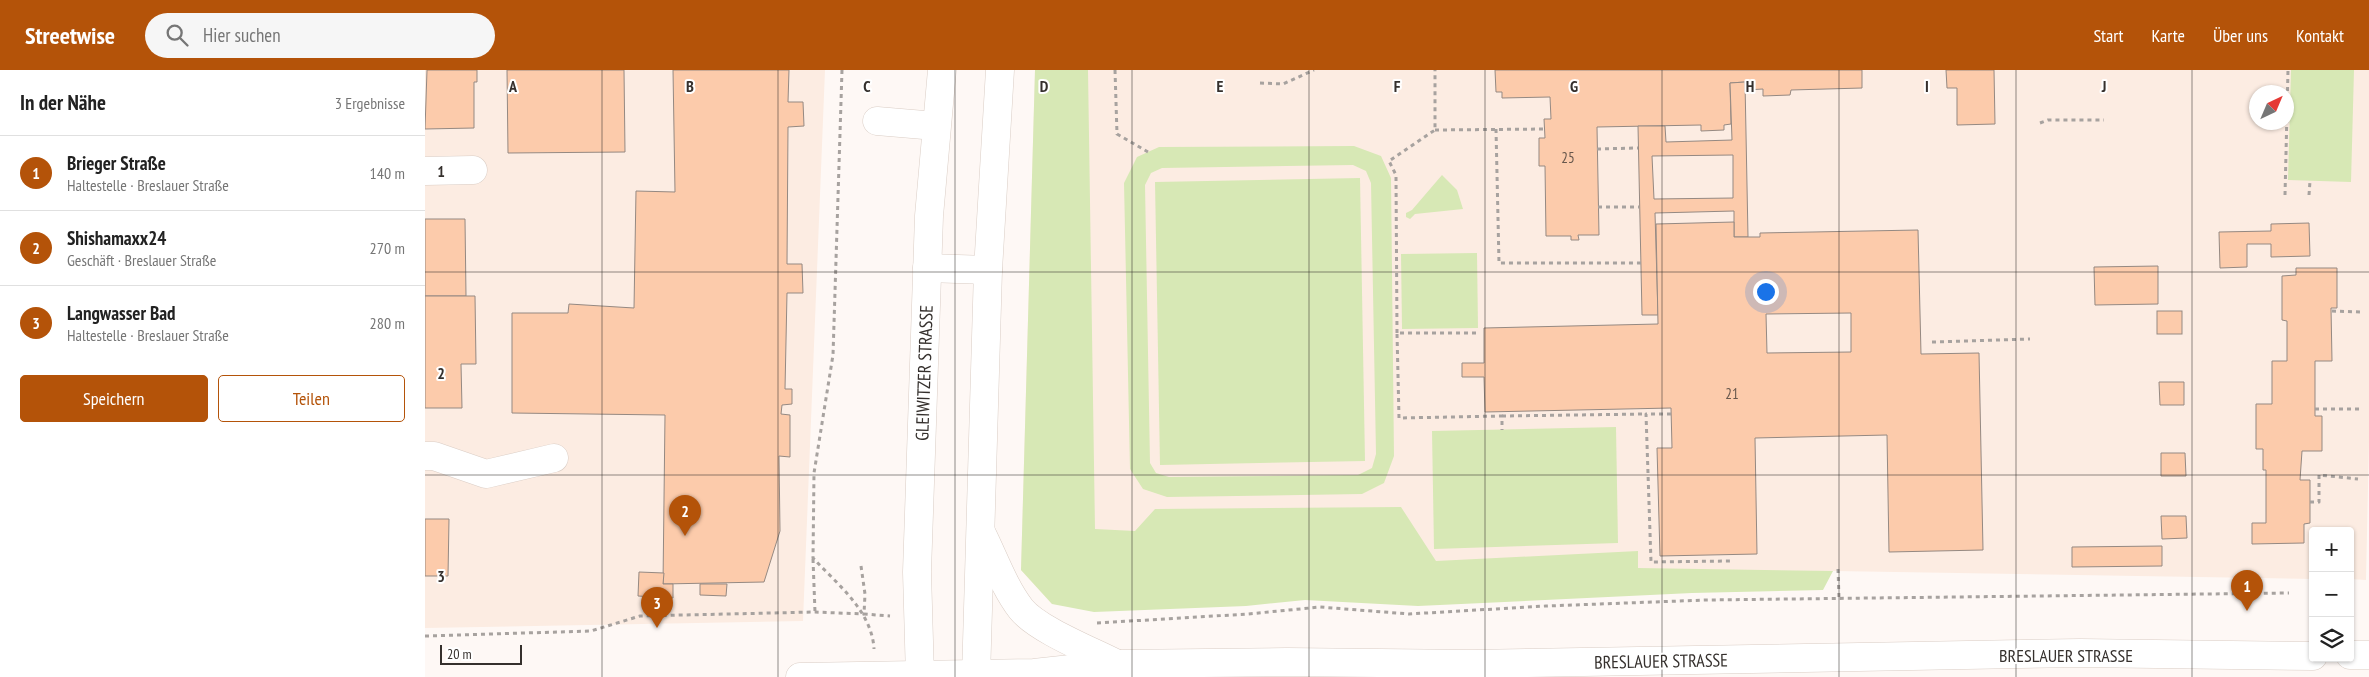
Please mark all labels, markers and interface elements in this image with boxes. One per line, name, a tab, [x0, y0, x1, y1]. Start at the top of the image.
search box	[145, 13, 495, 58]
text: Streetwise	[25, 20, 115, 51]
icon: search	[163, 21, 191, 49]
text: Hier suchen	[203, 23, 280, 47]
text: Start	[2093, 24, 2124, 47]
text: Karte	[2152, 24, 2185, 47]
text: Über uns	[2213, 24, 2268, 47]
text: Kontakt	[2296, 24, 2344, 47]
text: A	[508, 76, 518, 96]
text: B	[686, 76, 694, 96]
text: C	[863, 76, 871, 96]
text: D	[1040, 76, 1049, 96]
text: E	[1217, 76, 1224, 96]
text: F	[1394, 76, 1401, 96]
text: G	[1570, 76, 1578, 96]
text: H	[1746, 76, 1754, 96]
text: I	[1925, 76, 1929, 96]
text: J	[2101, 76, 2106, 96]
north arrow	[2249, 85, 2294, 130]
text: In der Nähe	[20, 89, 106, 116]
text: 3 Ergebnisse	[335, 93, 405, 113]
house number: 25	[1561, 148, 1575, 167]
text: Brieger Straße	[67, 151, 166, 175]
text: 1	[437, 161, 445, 181]
text: 1	[32, 163, 40, 183]
text: 140 m	[370, 163, 405, 183]
text: Haltestelle · Breslauer Straße	[67, 175, 229, 195]
text: Shishamaxx24	[67, 226, 166, 250]
text: 2	[32, 238, 40, 258]
text: 270 m	[370, 238, 405, 258]
text: Geschäft · Breslauer Straße	[67, 250, 216, 270]
your location	[1753, 279, 1779, 305]
text: Langwasser Bad	[67, 301, 176, 325]
street label: GLEIWITZER STRASSE	[910, 305, 938, 441]
text: 3	[32, 313, 40, 333]
text: 280 m	[370, 313, 405, 333]
text: Haltestelle · Breslauer Straße	[67, 325, 229, 345]
text: 2	[437, 363, 445, 383]
button: Speichern	[20, 375, 208, 422]
button: Teilen	[218, 375, 405, 422]
house number: 21	[1725, 384, 1739, 403]
pin: 2	[669, 495, 701, 536]
map controls	[2309, 527, 2354, 662]
button: +	[2309, 527, 2354, 572]
text: 3	[437, 566, 445, 586]
pin: 1	[2231, 570, 2263, 611]
button: −	[2309, 572, 2354, 617]
pin: 3	[641, 587, 673, 628]
button: layers	[2309, 617, 2354, 662]
scale bar	[440, 642, 523, 665]
street label: BRESLAUER STRASSE	[1999, 644, 2133, 667]
text: 20 m	[447, 645, 472, 663]
street label: BRESLAUER STRASSE	[1594, 648, 1728, 674]

